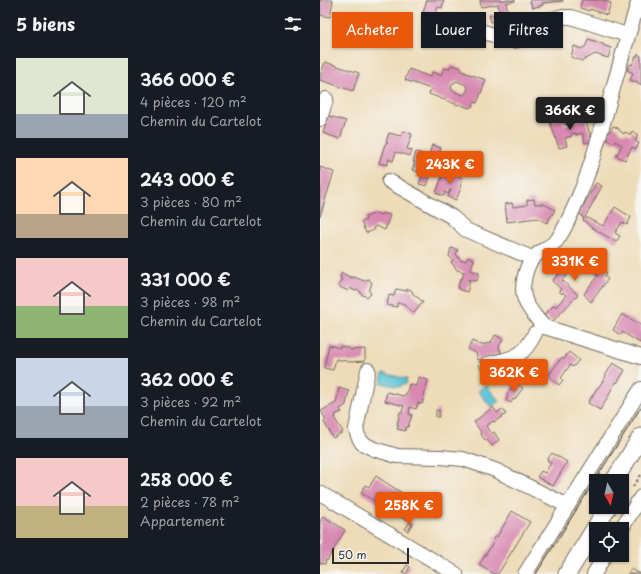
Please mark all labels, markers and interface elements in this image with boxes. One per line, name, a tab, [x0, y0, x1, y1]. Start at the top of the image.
text: 5 biens	[16, 11, 75, 37]
chip: Acheter	[332, 12, 413, 48]
chip: Louer	[421, 12, 486, 48]
chip: Filtres	[494, 12, 563, 48]
icon: filters	[282, 13, 304, 35]
text: 366 000 €	[140, 66, 235, 92]
icon: home	[48, 74, 96, 122]
text: 4 pièces · 120 m²	[140, 92, 247, 111]
pin: 366K €	[537, 97, 603, 131]
text: 366K €	[545, 100, 595, 119]
text: Chemin du Cartelot	[140, 111, 262, 130]
pin: 243K €	[417, 151, 483, 185]
text: 243K €	[425, 154, 475, 173]
text: 243 000 €	[140, 166, 234, 192]
icon: home	[48, 174, 96, 222]
text: 3 pièces · 80 m²	[140, 192, 242, 211]
text: Chemin du Cartelot	[140, 211, 262, 230]
pin: 331K €	[542, 248, 608, 282]
text: 331K €	[551, 251, 599, 270]
text: 331 000 €	[140, 266, 231, 292]
icon: home	[48, 274, 96, 322]
text: 3 pièces · 98 m²	[140, 292, 240, 311]
text: Chemin du Cartelot	[140, 311, 262, 330]
pin: 362K €	[481, 359, 547, 393]
text: 362K €	[489, 362, 539, 381]
text: 362 000 €	[140, 366, 234, 392]
icon: home	[48, 374, 96, 422]
text: 3 pièces · 92 m²	[140, 392, 241, 411]
text: Chemin du Cartelot	[140, 411, 262, 430]
text: 258 000 €	[140, 466, 233, 492]
icon: home	[48, 474, 96, 522]
north arrow	[589, 474, 629, 514]
map controls	[589, 474, 629, 562]
text: 2 pièces · 78 m²	[140, 492, 240, 511]
pin: 258K €	[376, 492, 442, 526]
text: 258K €	[384, 495, 434, 514]
text: Appartement	[140, 511, 225, 530]
button: locate	[589, 522, 629, 562]
scale bar	[332, 546, 409, 565]
text: 50 m	[338, 546, 367, 563]

